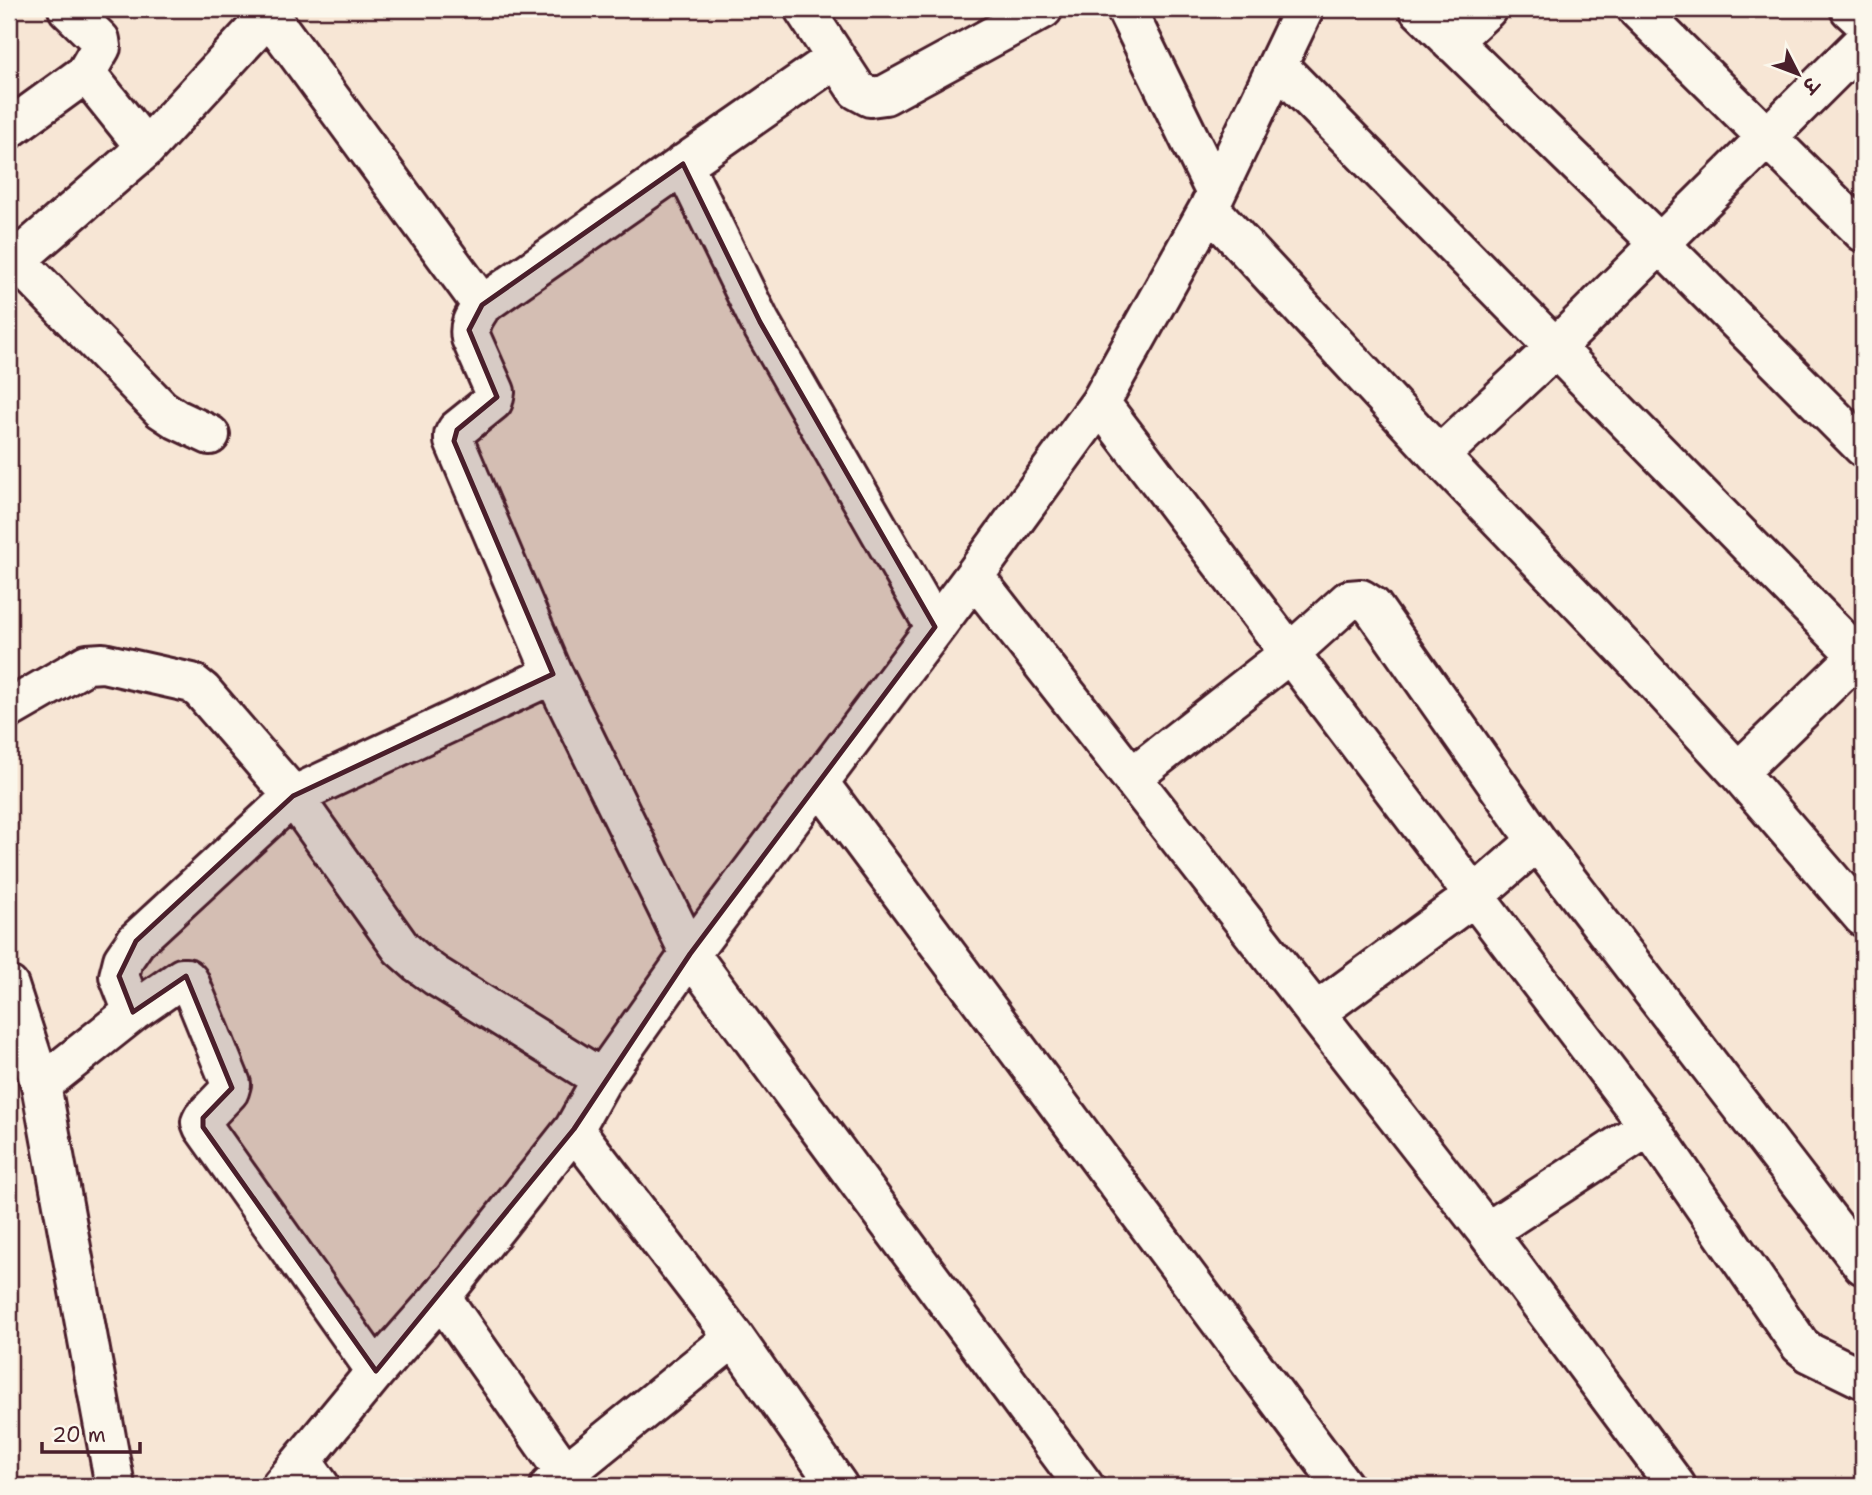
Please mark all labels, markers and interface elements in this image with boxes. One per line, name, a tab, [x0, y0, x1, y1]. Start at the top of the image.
north arrow	[1764, 38, 1834, 108]
text: उ	[1795, 70, 1825, 100]
scale bar	[42, 1411, 140, 1455]
text: 20 m	[52, 1421, 106, 1449]

